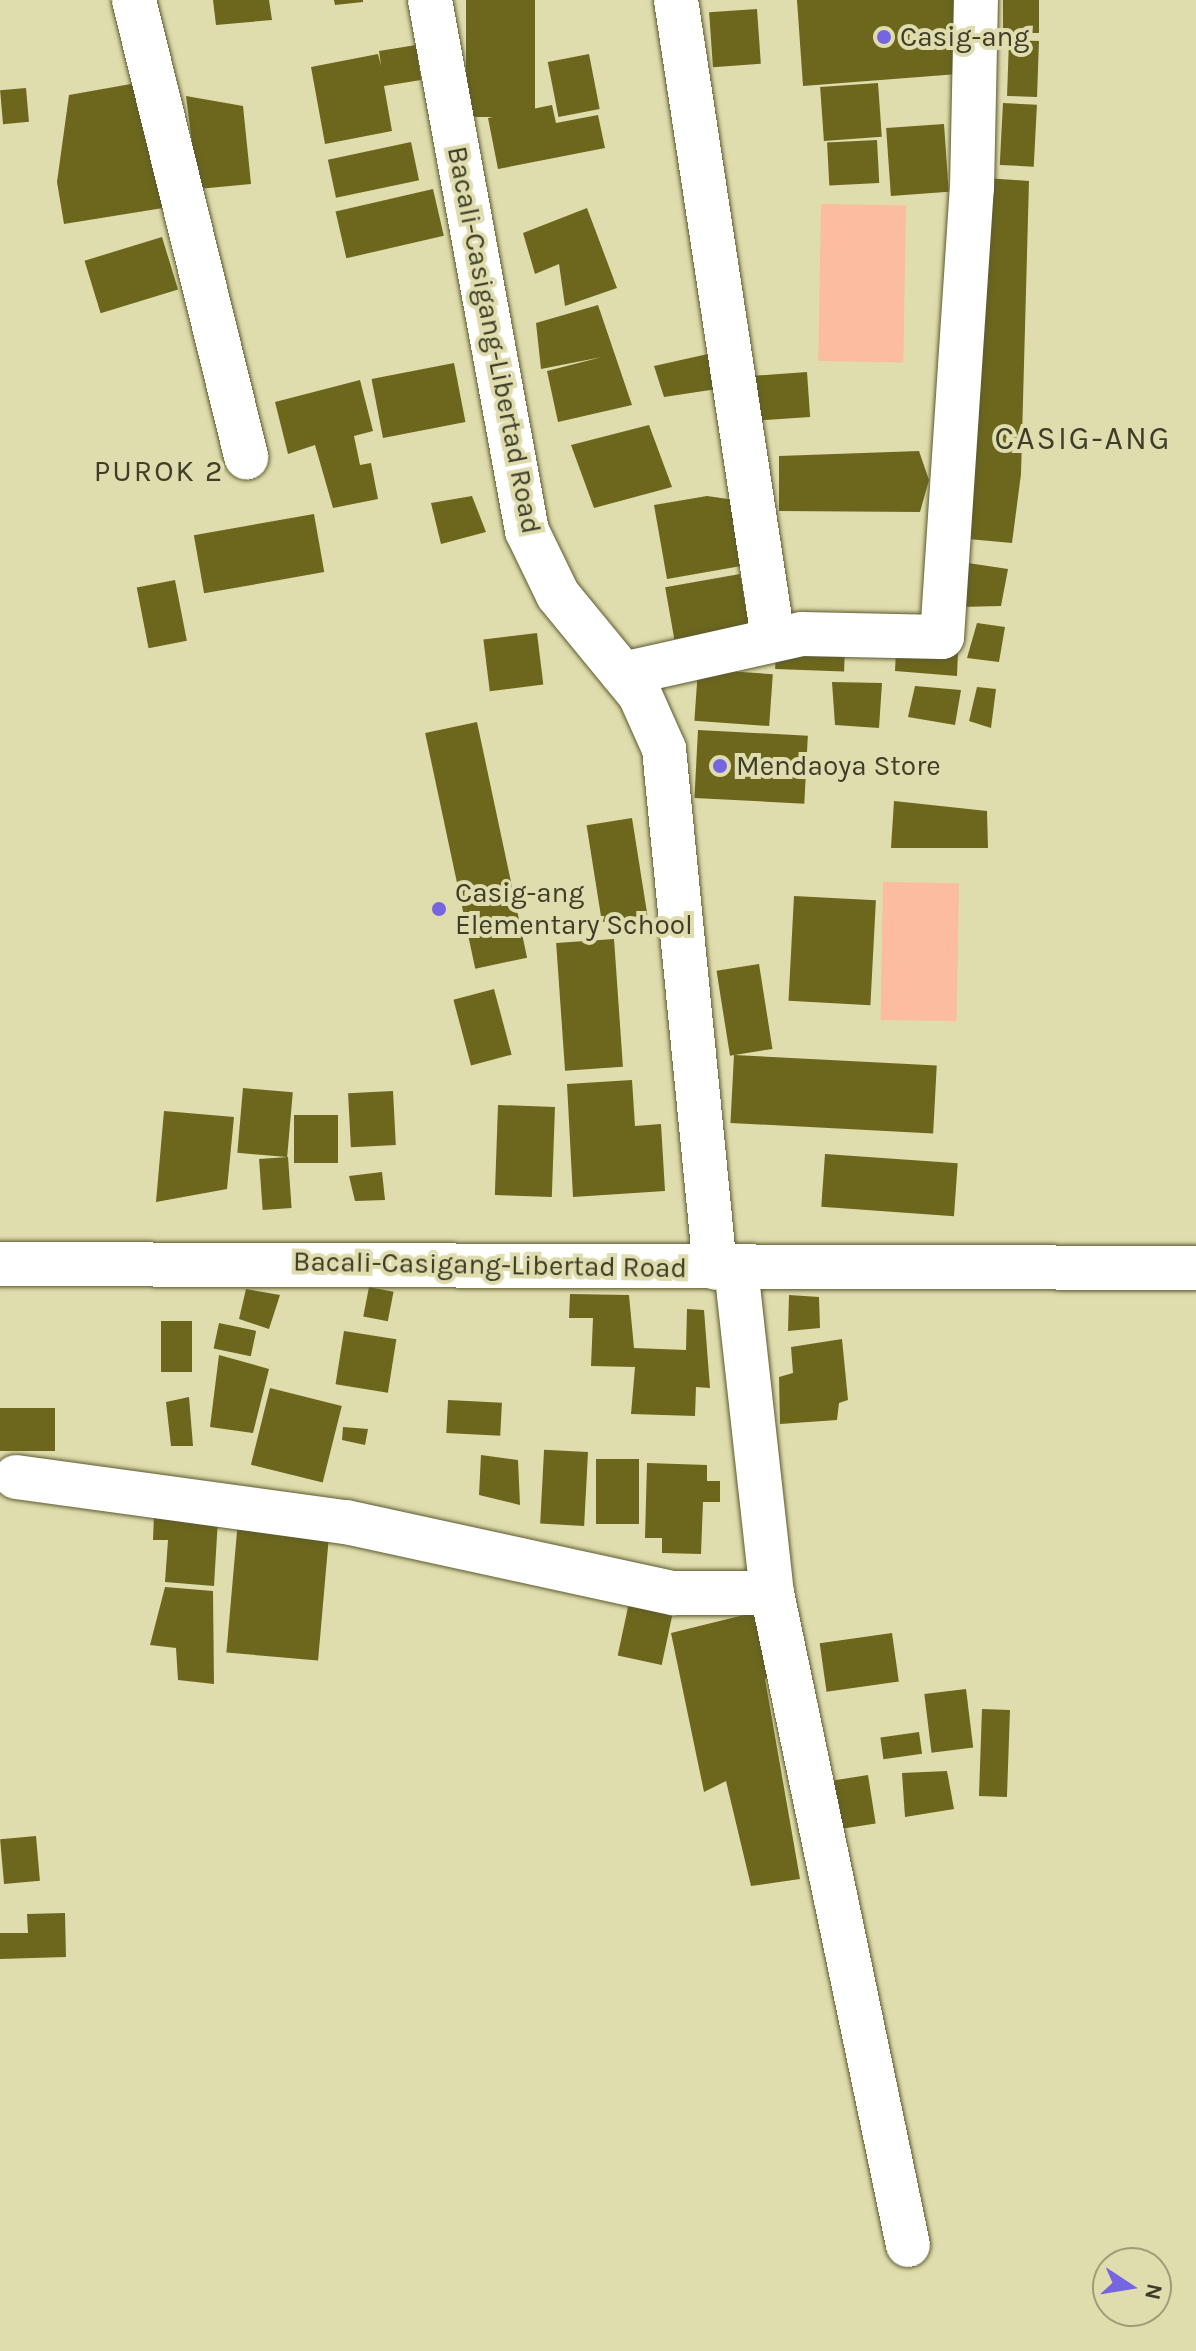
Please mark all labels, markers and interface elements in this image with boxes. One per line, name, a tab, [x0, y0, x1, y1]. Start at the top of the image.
place label: Casig-ang	[900, 20, 1029, 54]
marker: Casig-ang	[875, 28, 893, 46]
street label: Bacali-Casigang-Libertad Road	[440, 143, 548, 537]
district label: CASIG-ANG	[995, 420, 1171, 458]
district label: PUROK 2	[94, 453, 224, 489]
place label: Mendaoya Store	[736, 749, 941, 783]
marker: Mendaoya Store	[711, 757, 729, 775]
place label: Casig-ang Elementary School	[455, 876, 693, 942]
marker: Casig-ang Elementary School	[430, 900, 448, 918]
street label: Bacali-Casigang-Libertad Road	[293, 1245, 687, 1285]
north arrow	[1092, 2247, 1172, 2327]
text: N	[1139, 2281, 1168, 2302]

